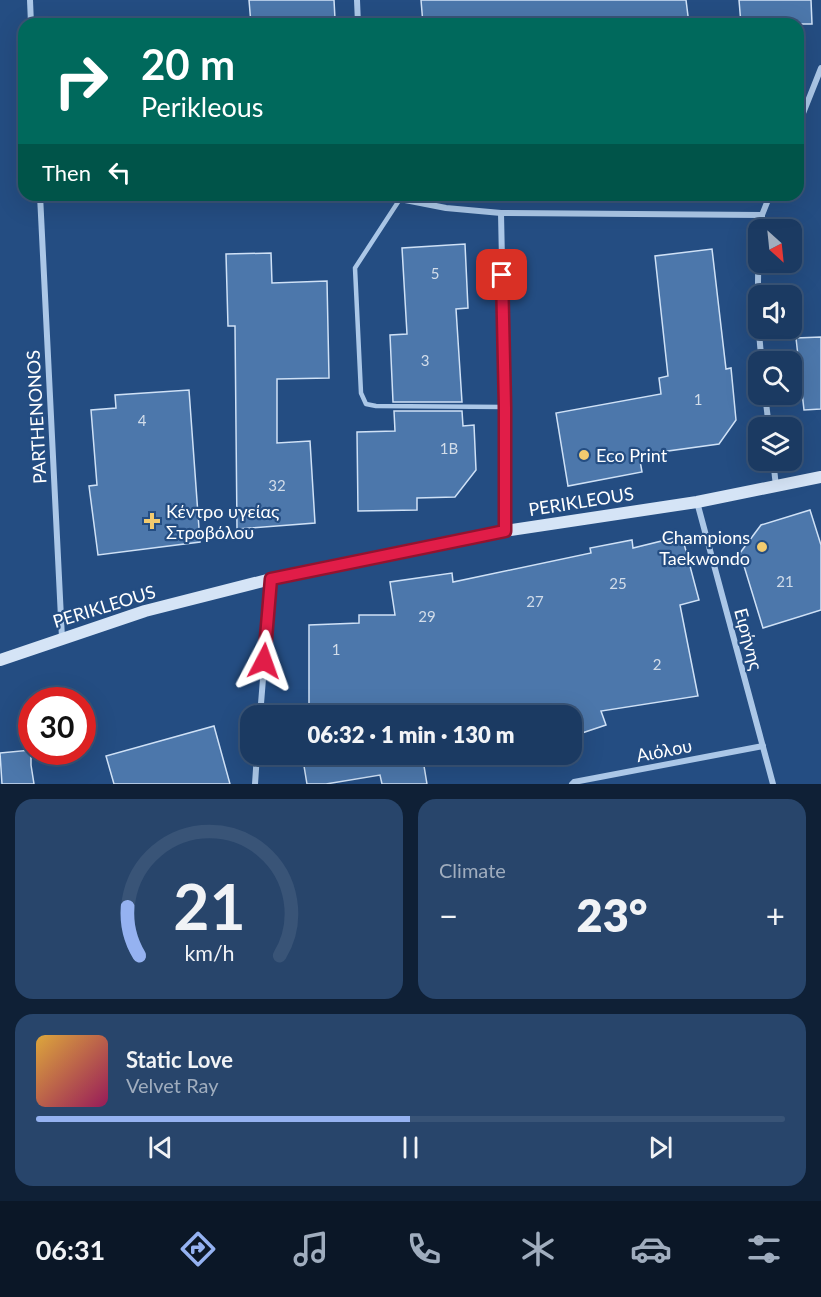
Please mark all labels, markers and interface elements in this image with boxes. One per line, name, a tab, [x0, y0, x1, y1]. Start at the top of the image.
text: 20 m	[141, 39, 235, 89]
icon: right	[42, 42, 120, 120]
text: Perikleous	[141, 90, 263, 123]
icon: left	[103, 156, 136, 189]
text: Then	[42, 159, 91, 186]
north arrow	[748, 219, 802, 273]
map controls	[748, 219, 802, 471]
pin	[476, 249, 527, 300]
icon: arrive	[485, 258, 518, 291]
house number: 5	[431, 264, 439, 282]
button: sound	[748, 285, 802, 339]
street label: PARTHENONOS	[22, 350, 50, 484]
house number: 3	[421, 351, 429, 369]
button: search	[748, 351, 802, 405]
house number: 1	[694, 390, 702, 408]
house number: 4	[138, 411, 147, 429]
button: layers	[748, 417, 802, 471]
house number: 1B	[440, 439, 458, 457]
place label: Eco Print	[596, 444, 668, 466]
marker: Eco Print	[577, 448, 591, 462]
house number: 32	[268, 476, 286, 494]
street label: PERIKLEOUS	[527, 482, 635, 520]
place label: Κέντρο υγείας Στροβόλου	[166, 500, 280, 543]
marker: Κέντρο υγείας Στροβόλου	[143, 512, 161, 530]
place label: Champions Taekwondo	[659, 526, 750, 569]
marker: Champions Taekwondo	[755, 540, 769, 554]
house number: 21	[776, 572, 794, 590]
house number: 25	[609, 574, 627, 592]
street label: PERIKLEOUS	[50, 580, 158, 632]
house number: 27	[526, 592, 544, 610]
street label: Ειρήνης	[730, 606, 768, 673]
house number: 29	[418, 607, 436, 625]
position arrow	[232, 629, 296, 693]
house number: 1	[332, 640, 340, 658]
house number: 2	[653, 655, 661, 673]
speed limit sign: 30	[18, 687, 96, 765]
text: 06:32 · 1 min · 130 m	[308, 721, 514, 748]
street label: Αιόλου	[634, 734, 694, 766]
text: Climate	[439, 858, 506, 882]
text: 21	[173, 868, 245, 943]
text: 23°	[577, 888, 647, 942]
text: −	[439, 895, 458, 935]
text: +	[766, 895, 785, 935]
text: km/h	[184, 940, 234, 966]
text: Static Love	[126, 1046, 233, 1073]
text: Velvet Ray	[126, 1073, 219, 1097]
icon: previous	[144, 1131, 177, 1164]
icon: pause	[394, 1131, 427, 1164]
icon: next	[644, 1131, 677, 1164]
icon: directions	[177, 1228, 219, 1270]
icon: music	[290, 1228, 332, 1270]
icon: phone	[403, 1228, 445, 1270]
icon: climate	[517, 1228, 559, 1270]
icon: car	[630, 1228, 672, 1270]
icon: filters	[743, 1228, 785, 1270]
text: 06:31	[36, 1233, 105, 1266]

